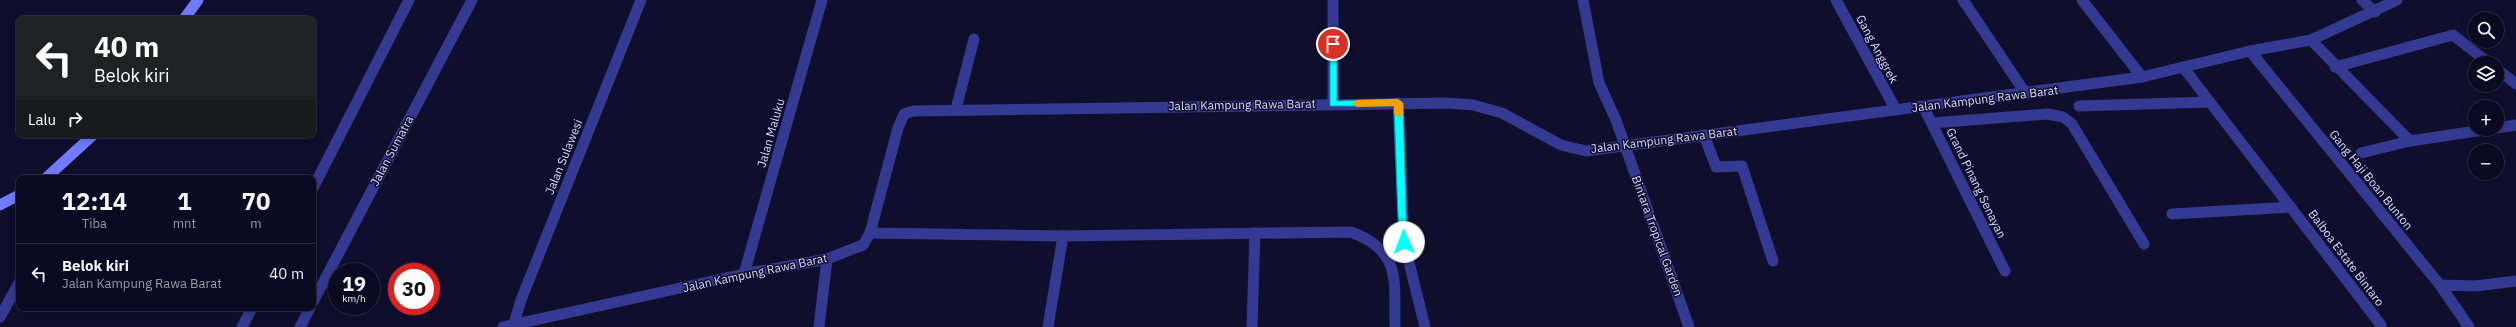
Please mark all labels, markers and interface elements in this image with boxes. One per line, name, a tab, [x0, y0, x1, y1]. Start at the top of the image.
street label: Gang Anggrek	[1853, 12, 1902, 86]
map controls	[2468, 12, 2504, 180]
button: search	[2468, 12, 2504, 48]
pin	[1316, 27, 1350, 61]
text: 40 m	[94, 28, 159, 65]
icon: left	[28, 32, 80, 84]
icon: arrive	[1322, 33, 1344, 55]
button: layers	[2468, 56, 2504, 92]
text: Belok kiri	[94, 64, 169, 87]
street label: Jalan Kampung Rawa Barat	[1911, 82, 2059, 115]
street label: Jalan Kampung Rawa Barat	[1168, 96, 1316, 113]
street label: Jalan Maluku	[754, 97, 788, 169]
button: +	[2468, 100, 2504, 136]
icon: right	[64, 108, 86, 130]
text: Lalu	[28, 110, 56, 129]
street label: Jalan Sumatra	[367, 113, 417, 189]
street label: Jalan Sulawesi	[542, 117, 585, 197]
street label: Jalan Kampung Rawa Barat	[1590, 123, 1738, 156]
street label: Grand Pinang Senayan	[1943, 125, 2010, 240]
street label: Gang Haji Boan Bunton	[2326, 127, 2416, 233]
button: −	[2468, 144, 2504, 180]
street label: Bintara Tropical Garden	[1629, 173, 1686, 298]
text: 12:14	[62, 185, 127, 217]
text: 1	[177, 185, 192, 217]
text: 70	[242, 185, 270, 217]
street label: Balboa Estate Bintaro	[2305, 207, 2388, 309]
text: Tiba	[82, 215, 107, 232]
text: mnt	[173, 215, 196, 232]
text: m	[250, 215, 262, 232]
position arrow	[1383, 221, 1425, 263]
street label: Jalan Kampung Rawa Barat	[681, 250, 829, 295]
text: Belok kiri	[62, 256, 129, 275]
icon: left	[28, 263, 50, 285]
speed limit sign: 30	[388, 263, 440, 315]
text: 40 m	[269, 264, 304, 283]
text: 19	[342, 270, 366, 297]
text: Jalan Kampung Rawa Barat	[62, 275, 222, 292]
text: km/h	[342, 292, 366, 305]

